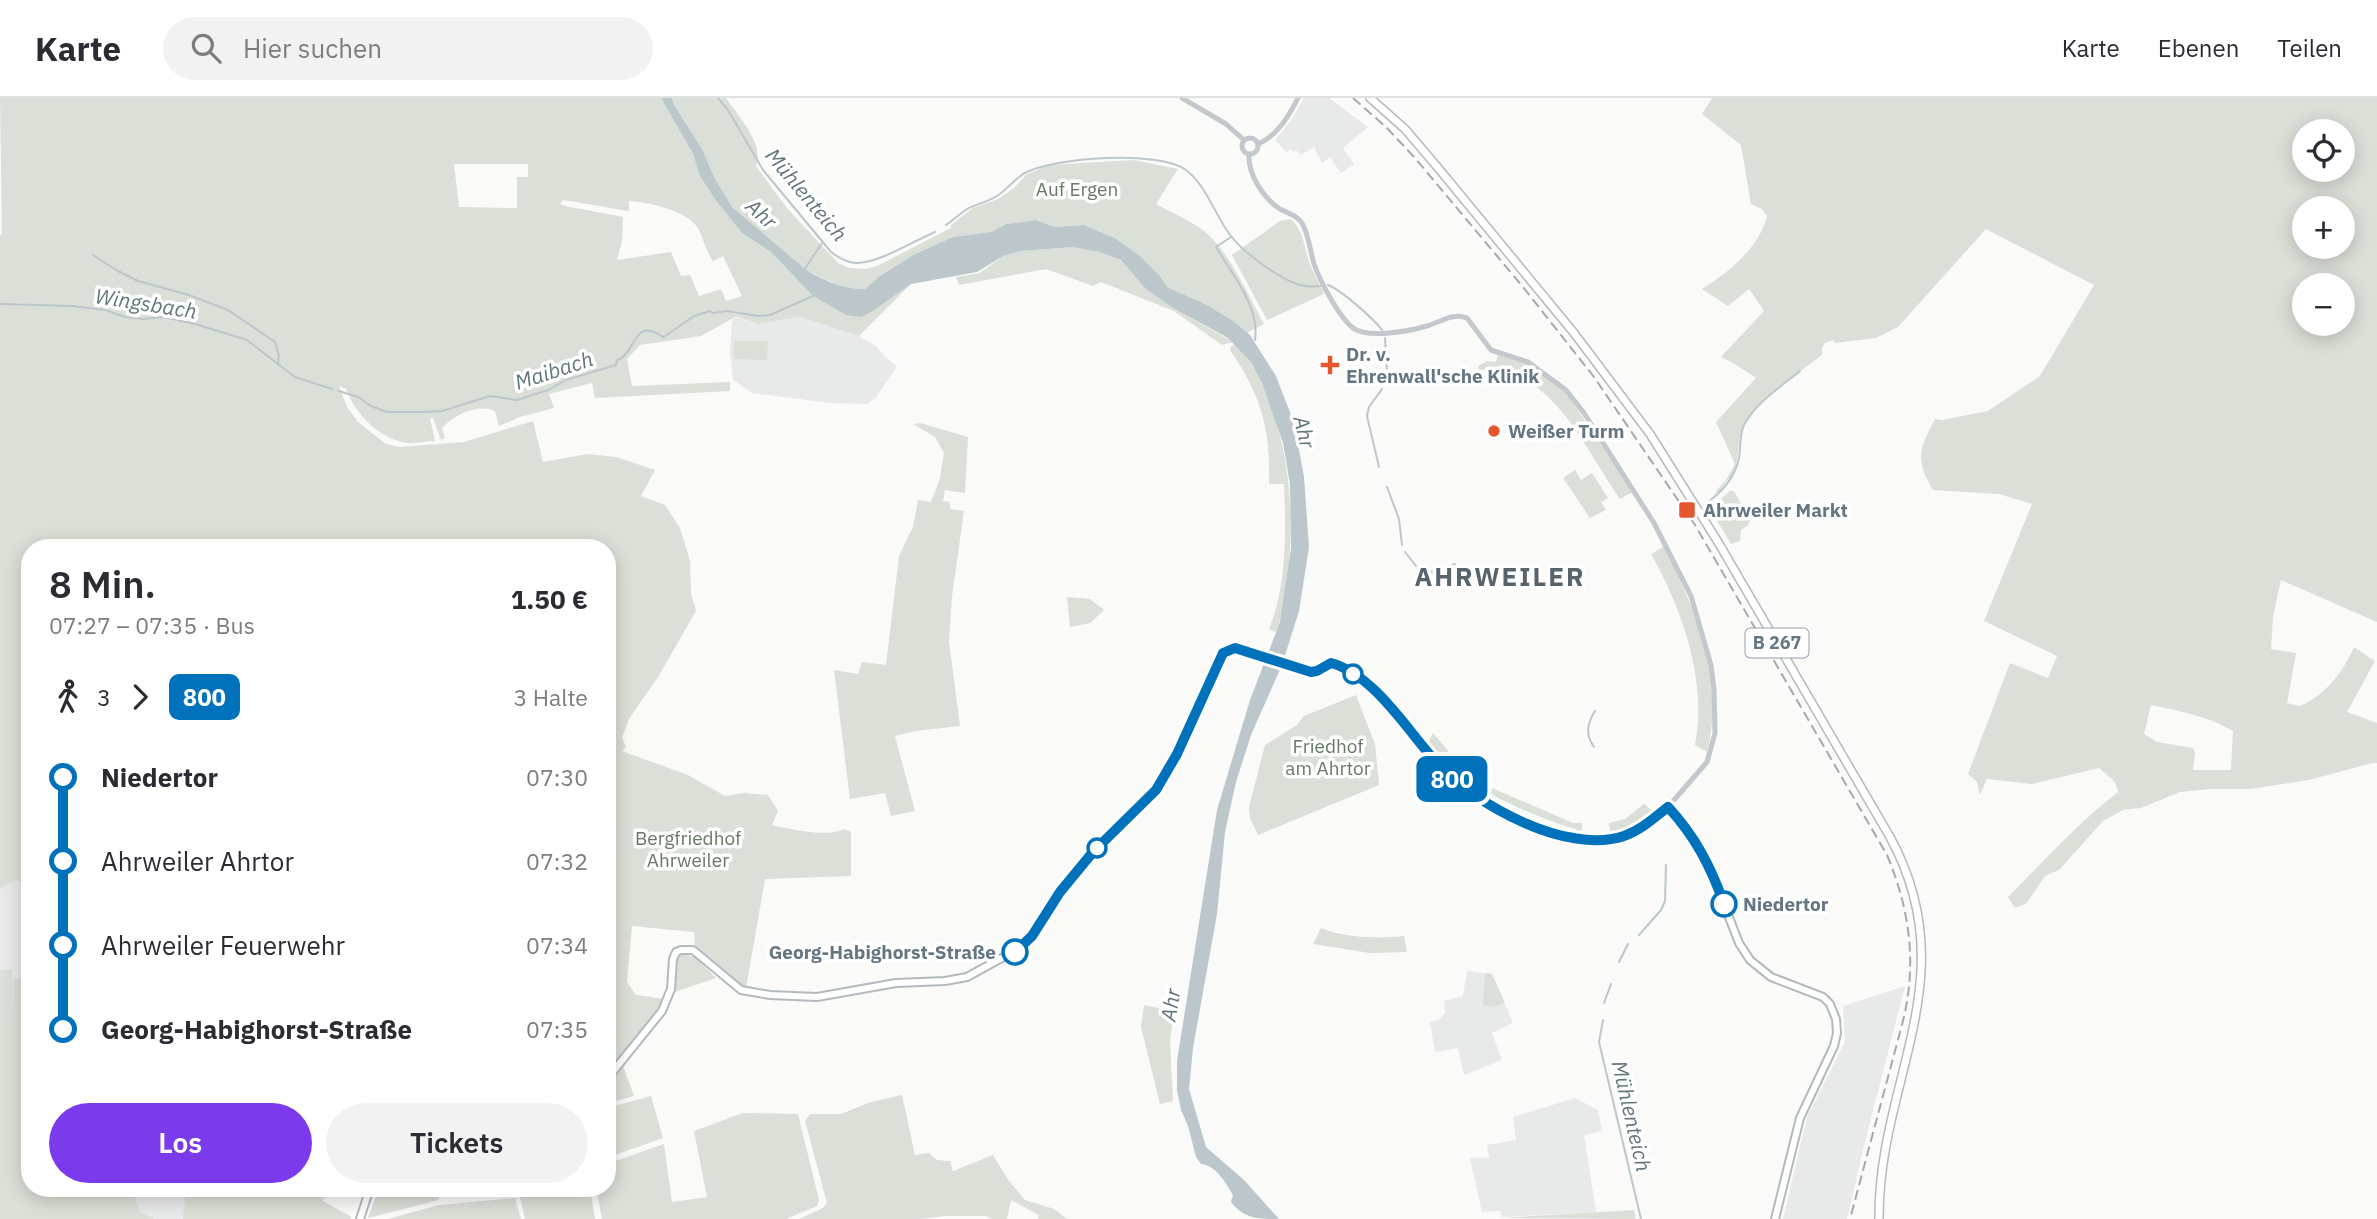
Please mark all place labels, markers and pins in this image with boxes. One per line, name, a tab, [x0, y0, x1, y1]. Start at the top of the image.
place label: Dr. v. Ehrenwall'sche Klinik	[1346, 342, 1539, 388]
marker: Dr. v. Ehrenwall'sche Klinik	[1320, 355, 1340, 375]
place label: Weißer Turm	[1508, 419, 1624, 443]
marker: Weißer Turm	[1486, 423, 1502, 439]
place label: Ahrweiler Markt	[1703, 498, 1848, 522]
marker: Ahrweiler Markt	[1677, 500, 1697, 520]
unlabelled marker	[1343, 664, 1363, 684]
unlabelled marker	[1087, 838, 1107, 858]
marker: Niedertor	[1711, 891, 1737, 917]
place label: Niedertor	[1743, 892, 1829, 916]
marker: Georg-Habighorst-Straße	[1002, 939, 1028, 965]
place label: Georg-Habighorst-Straße	[769, 940, 996, 964]

